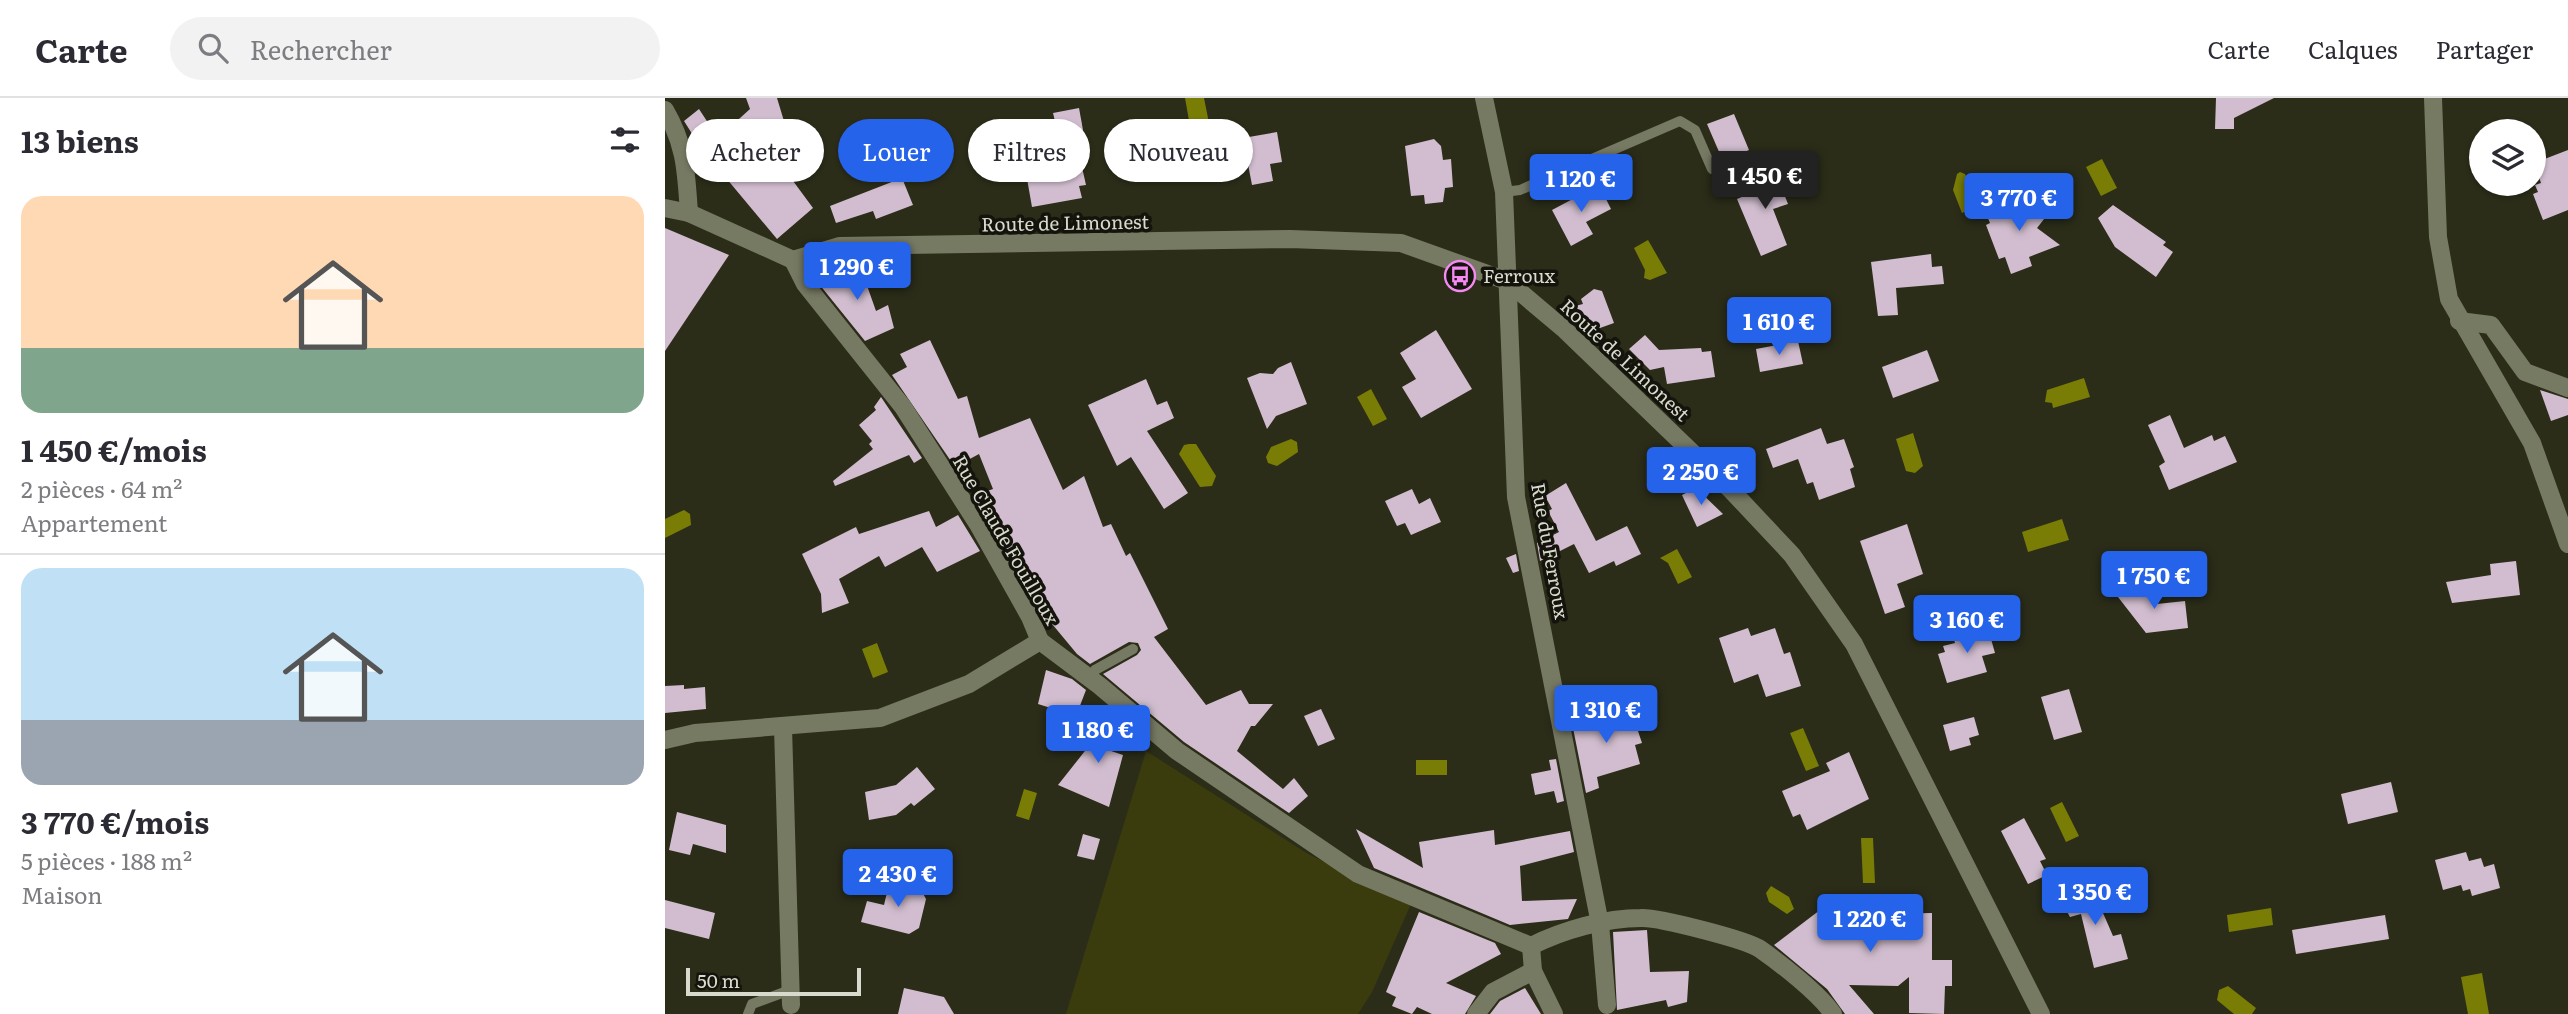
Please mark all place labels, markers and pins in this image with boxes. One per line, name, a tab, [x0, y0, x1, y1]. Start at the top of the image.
pin: 1 450 €	[1700, 152, 1830, 211]
pin: 1 120 €	[1516, 155, 1646, 214]
pin: 3 770 €	[1954, 174, 2084, 233]
pin: 1 290 €	[792, 242, 922, 302]
bus stop icon: Ferroux	[1443, 259, 1477, 293]
place label: Ferroux	[1483, 261, 1555, 289]
pin: 1 610 €	[1714, 298, 1844, 357]
pin: 2 250 €	[1636, 448, 1766, 507]
pin: 1 750 €	[2089, 552, 2219, 611]
pin: 3 160 €	[1902, 596, 2032, 655]
pin: 1 310 €	[1541, 686, 1671, 745]
pin: 1 180 €	[1033, 706, 1163, 765]
pin: 2 430 €	[833, 850, 963, 909]
pin: 1 350 €	[2030, 868, 2160, 927]
pin: 1 220 €	[1805, 894, 1935, 954]

